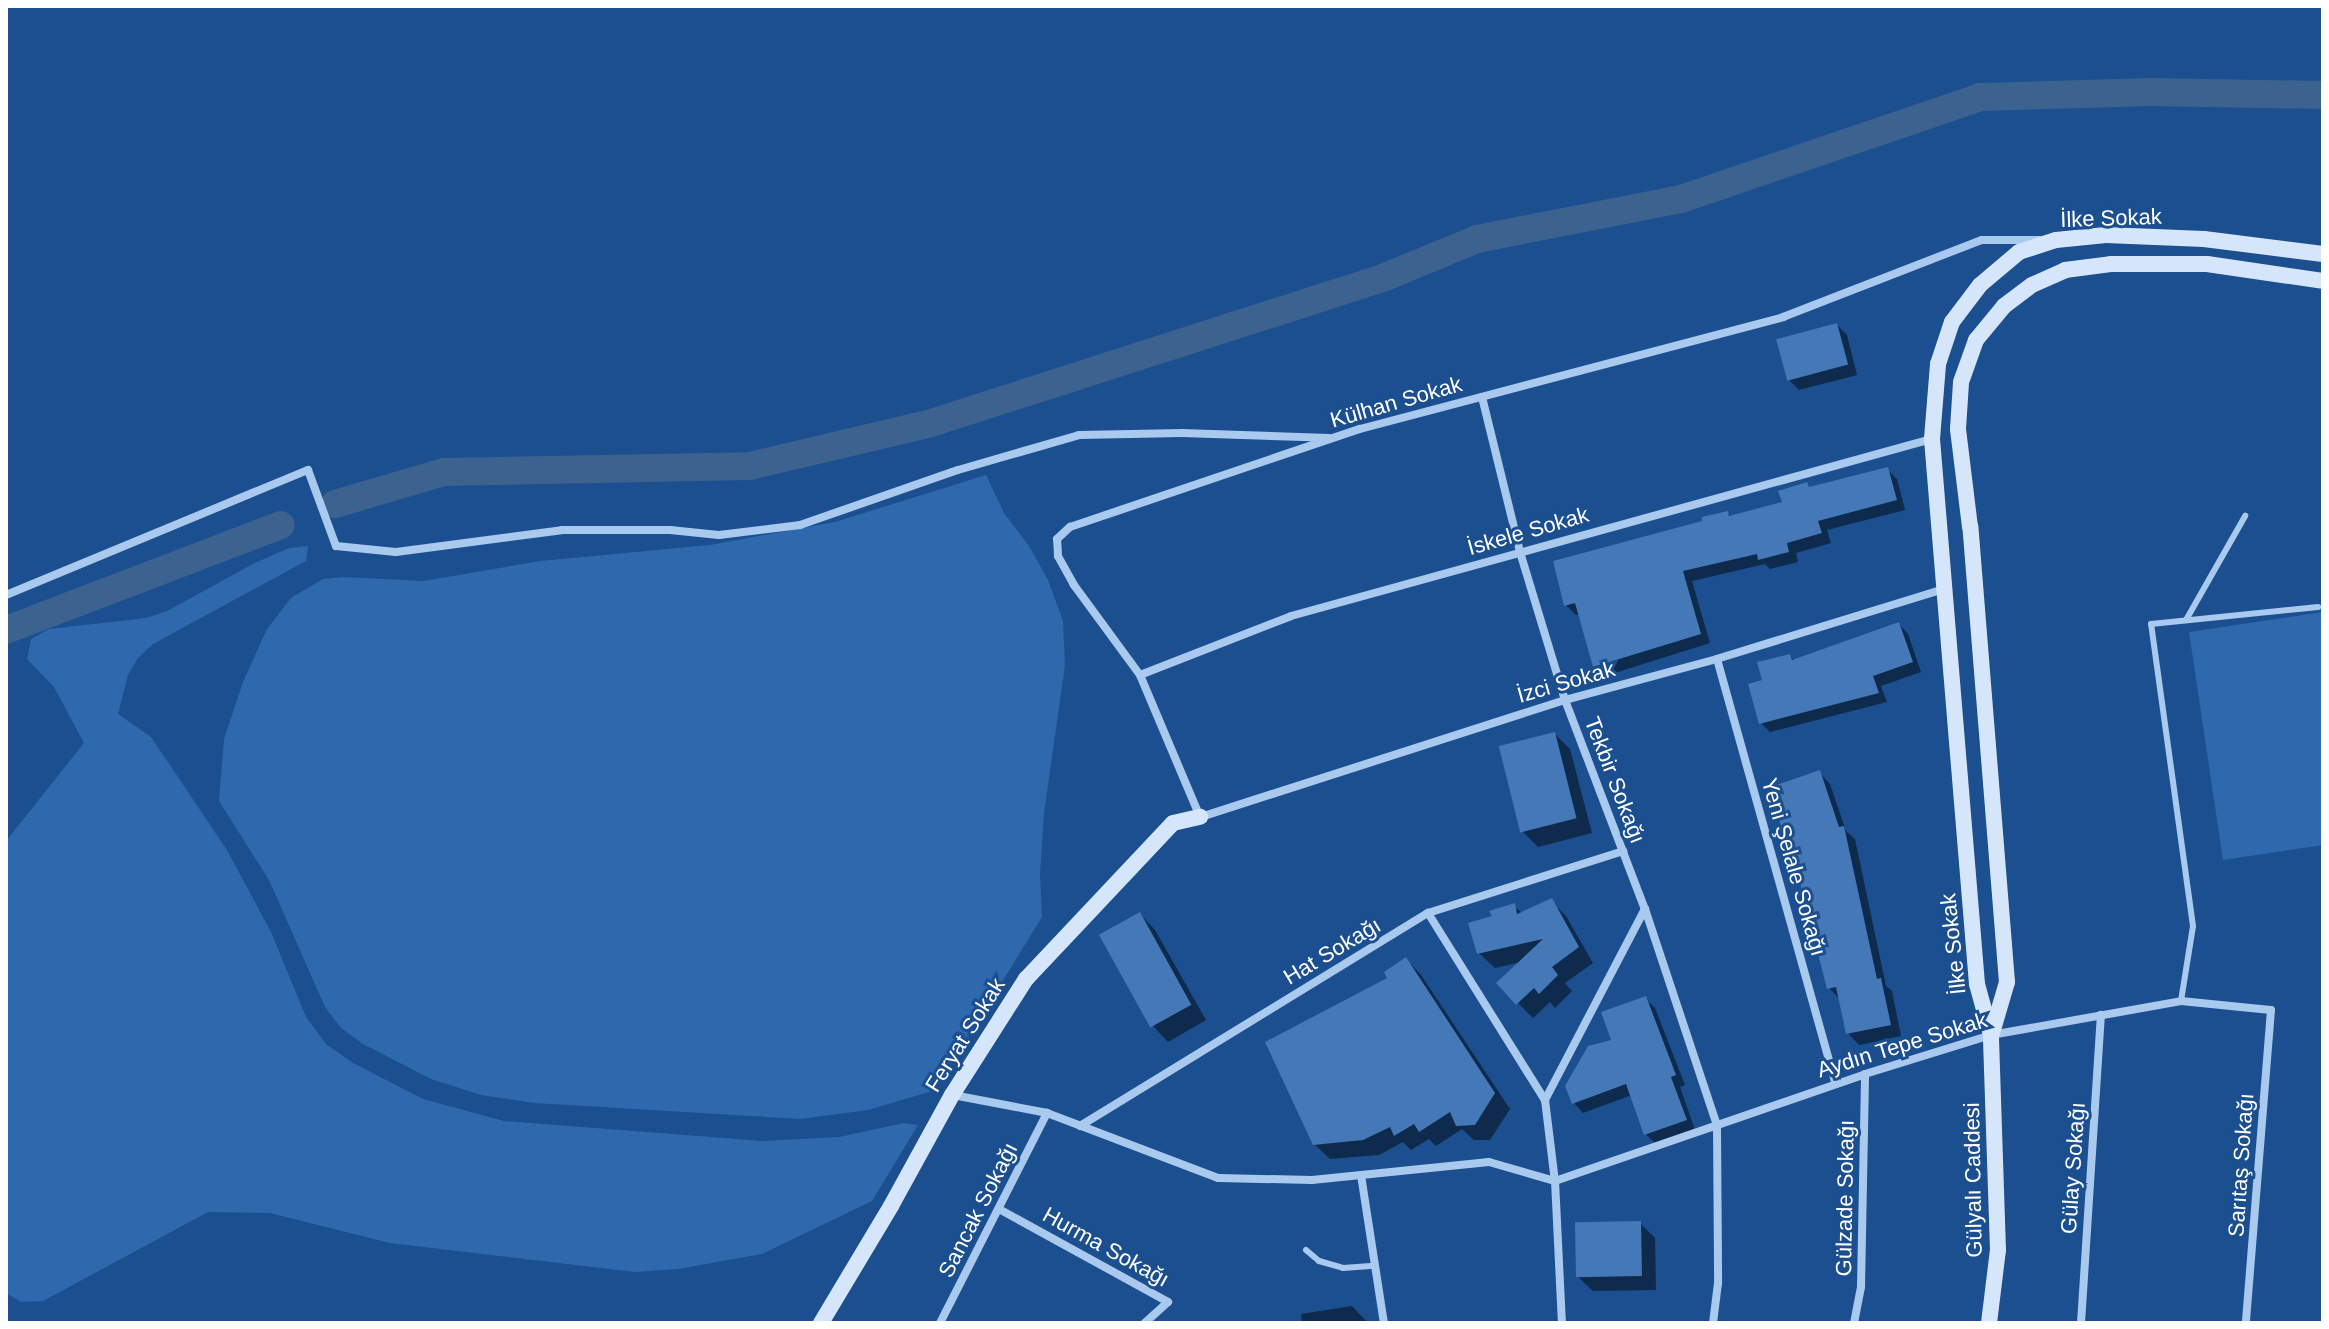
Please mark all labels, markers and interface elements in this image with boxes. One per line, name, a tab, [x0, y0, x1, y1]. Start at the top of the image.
street label: İlke Sokak	[2060, 203, 2162, 233]
street label: Külhan Sokak	[1327, 371, 1465, 433]
street label: İskele Sokak	[1464, 501, 1592, 561]
street label: İzci Sokak	[1514, 655, 1618, 709]
street label: Tekbir Sokağı	[1579, 713, 1651, 847]
street label: Yeni Şelale Sokağı	[1756, 775, 1832, 959]
street label: İlke Sokak	[1935, 892, 1971, 996]
street label: Hat Sokağı	[1279, 912, 1385, 990]
street label: Feryat Sokak	[919, 973, 1011, 1097]
street label: Aydın Tepe Sokak	[1814, 1007, 1990, 1083]
street label: Sarıtaş Sokağı	[2223, 1092, 2259, 1238]
street label: Gülay Sokağı	[2055, 1101, 2091, 1235]
street label: Gülyalı Caddesi	[1958, 1102, 1988, 1258]
street label: Gülzade Sokağı	[1830, 1120, 1860, 1276]
street label: Sancak Sokağı	[933, 1138, 1023, 1282]
street label: Hurma Sokağı	[1038, 1201, 1174, 1293]

